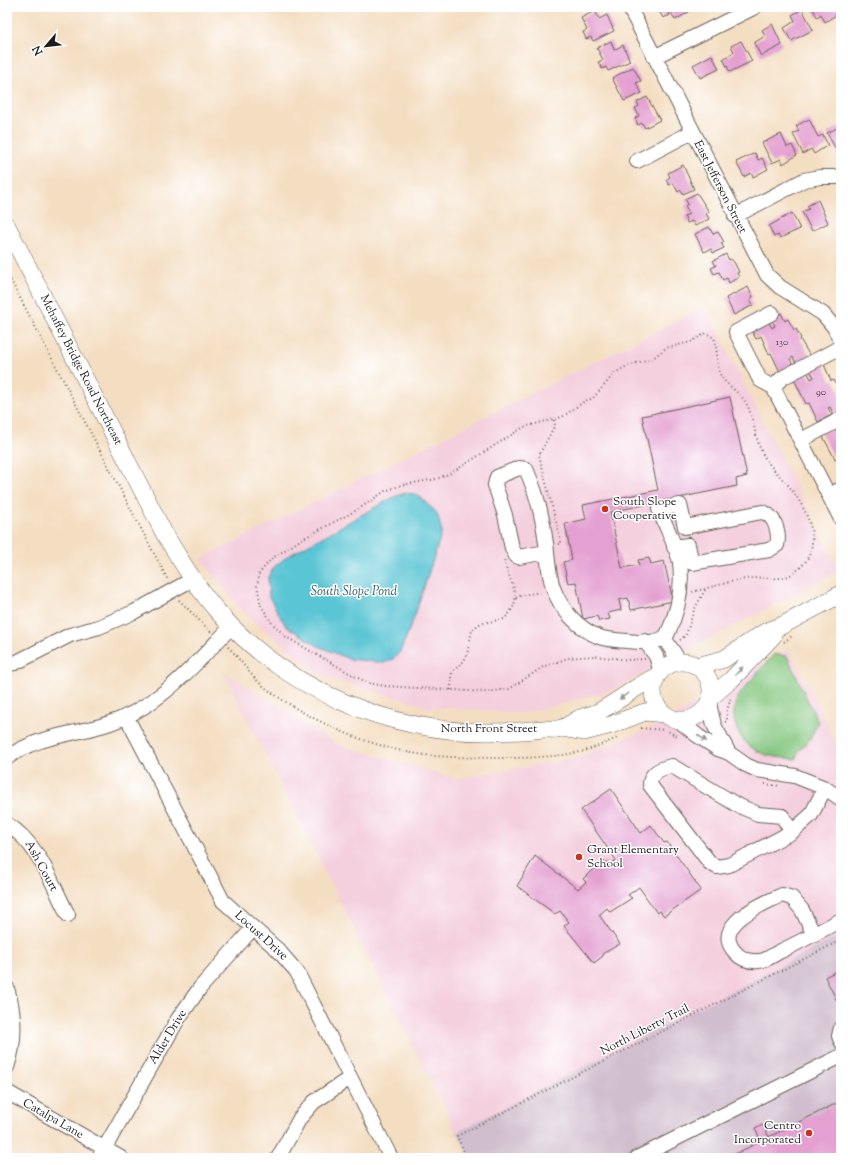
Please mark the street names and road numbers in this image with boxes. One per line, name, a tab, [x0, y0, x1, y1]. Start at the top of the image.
street label: East Jefferson Street	[689, 137, 751, 237]
street label: Mehaffey Bridge Road Northeast	[35, 292, 127, 448]
street label: North Front Street	[441, 720, 537, 738]
street label: Ash Court	[20, 837, 62, 895]
street label: Locust Drive	[230, 907, 292, 965]
street label: North Liberty Trail	[597, 999, 693, 1060]
street label: Alder Drive	[145, 1006, 192, 1068]
street label: Catalpa Lane	[19, 1094, 87, 1144]

